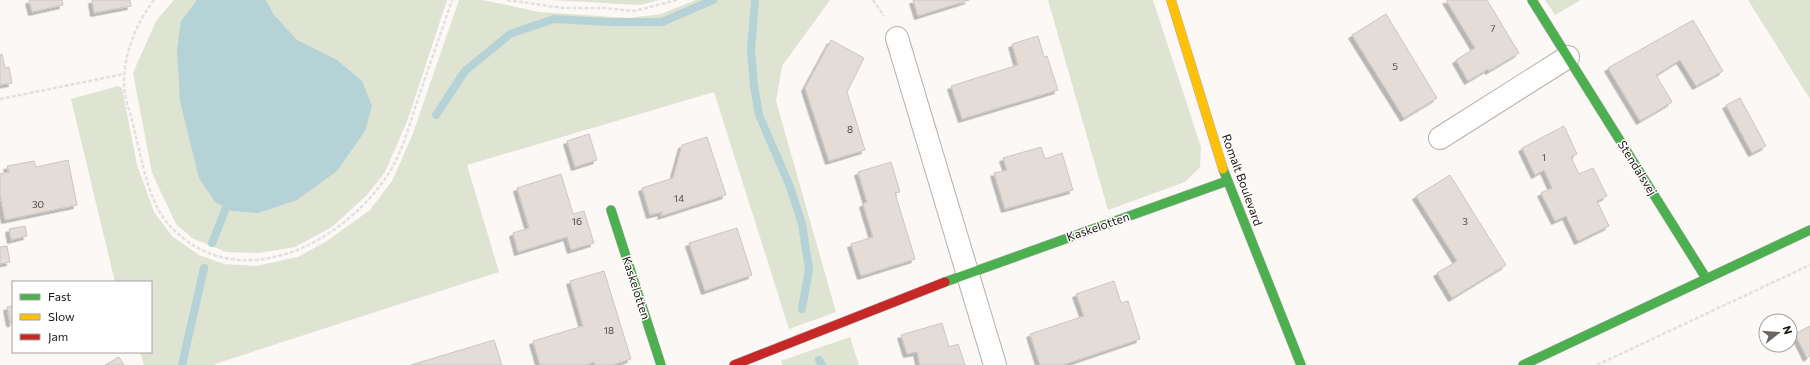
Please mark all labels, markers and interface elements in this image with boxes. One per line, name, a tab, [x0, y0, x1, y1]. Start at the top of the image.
house number: 7	[1490, 22, 1496, 34]
house number: 5	[1392, 60, 1398, 72]
house number: 8	[847, 123, 853, 135]
street label: Romalt Boulevard	[1220, 132, 1266, 227]
street label: Stendalsvej	[1616, 138, 1660, 197]
house number: 1	[1542, 151, 1546, 163]
house number: 14	[674, 192, 684, 204]
house number: 30	[32, 198, 44, 210]
street label: Kaskelotten	[1064, 209, 1131, 243]
house number: 16	[572, 215, 582, 227]
house number: 3	[1462, 215, 1468, 227]
street label: Kaskelotten	[620, 254, 654, 321]
legend	[12, 281, 152, 353]
text: Fast	[48, 289, 71, 303]
text: Slow	[48, 309, 75, 323]
north arrow	[1758, 313, 1798, 353]
house number: 18	[604, 324, 614, 336]
text: N	[1781, 324, 1795, 336]
text: Jam	[48, 329, 68, 344]

